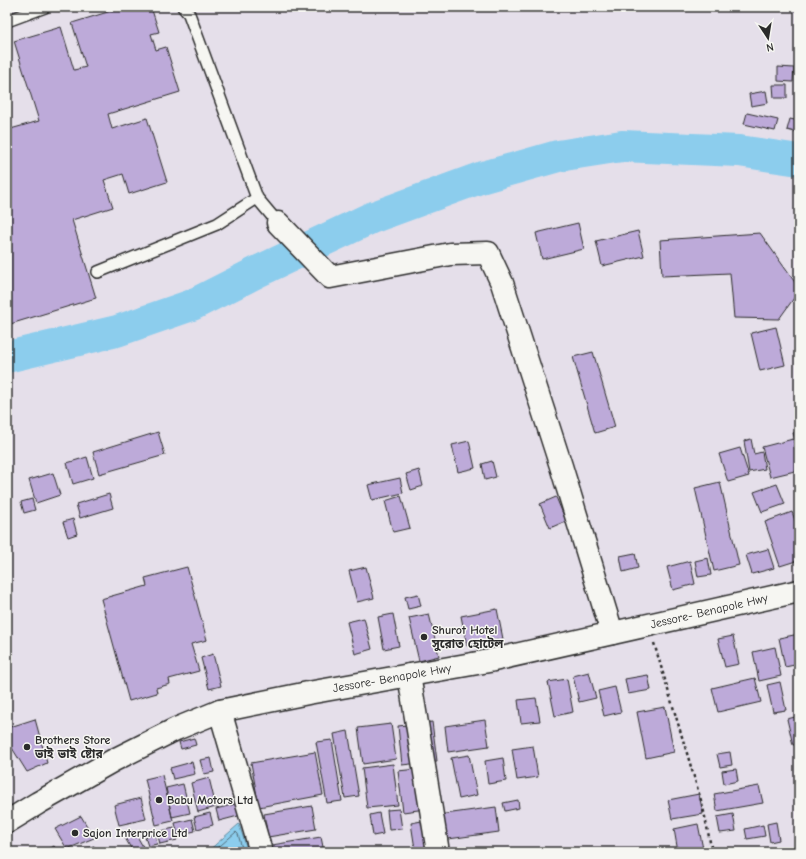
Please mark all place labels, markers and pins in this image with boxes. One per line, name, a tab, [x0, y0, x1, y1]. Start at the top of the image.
place label: Shurot Hotel সুরোত হোটেল	[431, 623, 504, 652]
marker: Shurot Hotel সুরোত হোটেল	[419, 632, 429, 642]
place label: Brothers Store ভাই ভাই ষ্টোর	[34, 733, 110, 761]
marker: Brothers Store ভাই ভাই ষ্টোর	[22, 742, 32, 752]
place label: Babu Motors Ltd	[167, 793, 253, 807]
marker: Babu Motors Ltd	[154, 795, 164, 805]
place label: Sajon Interprice Ltd	[83, 826, 187, 840]
marker: Sajon Interprice Ltd	[70, 828, 80, 838]

